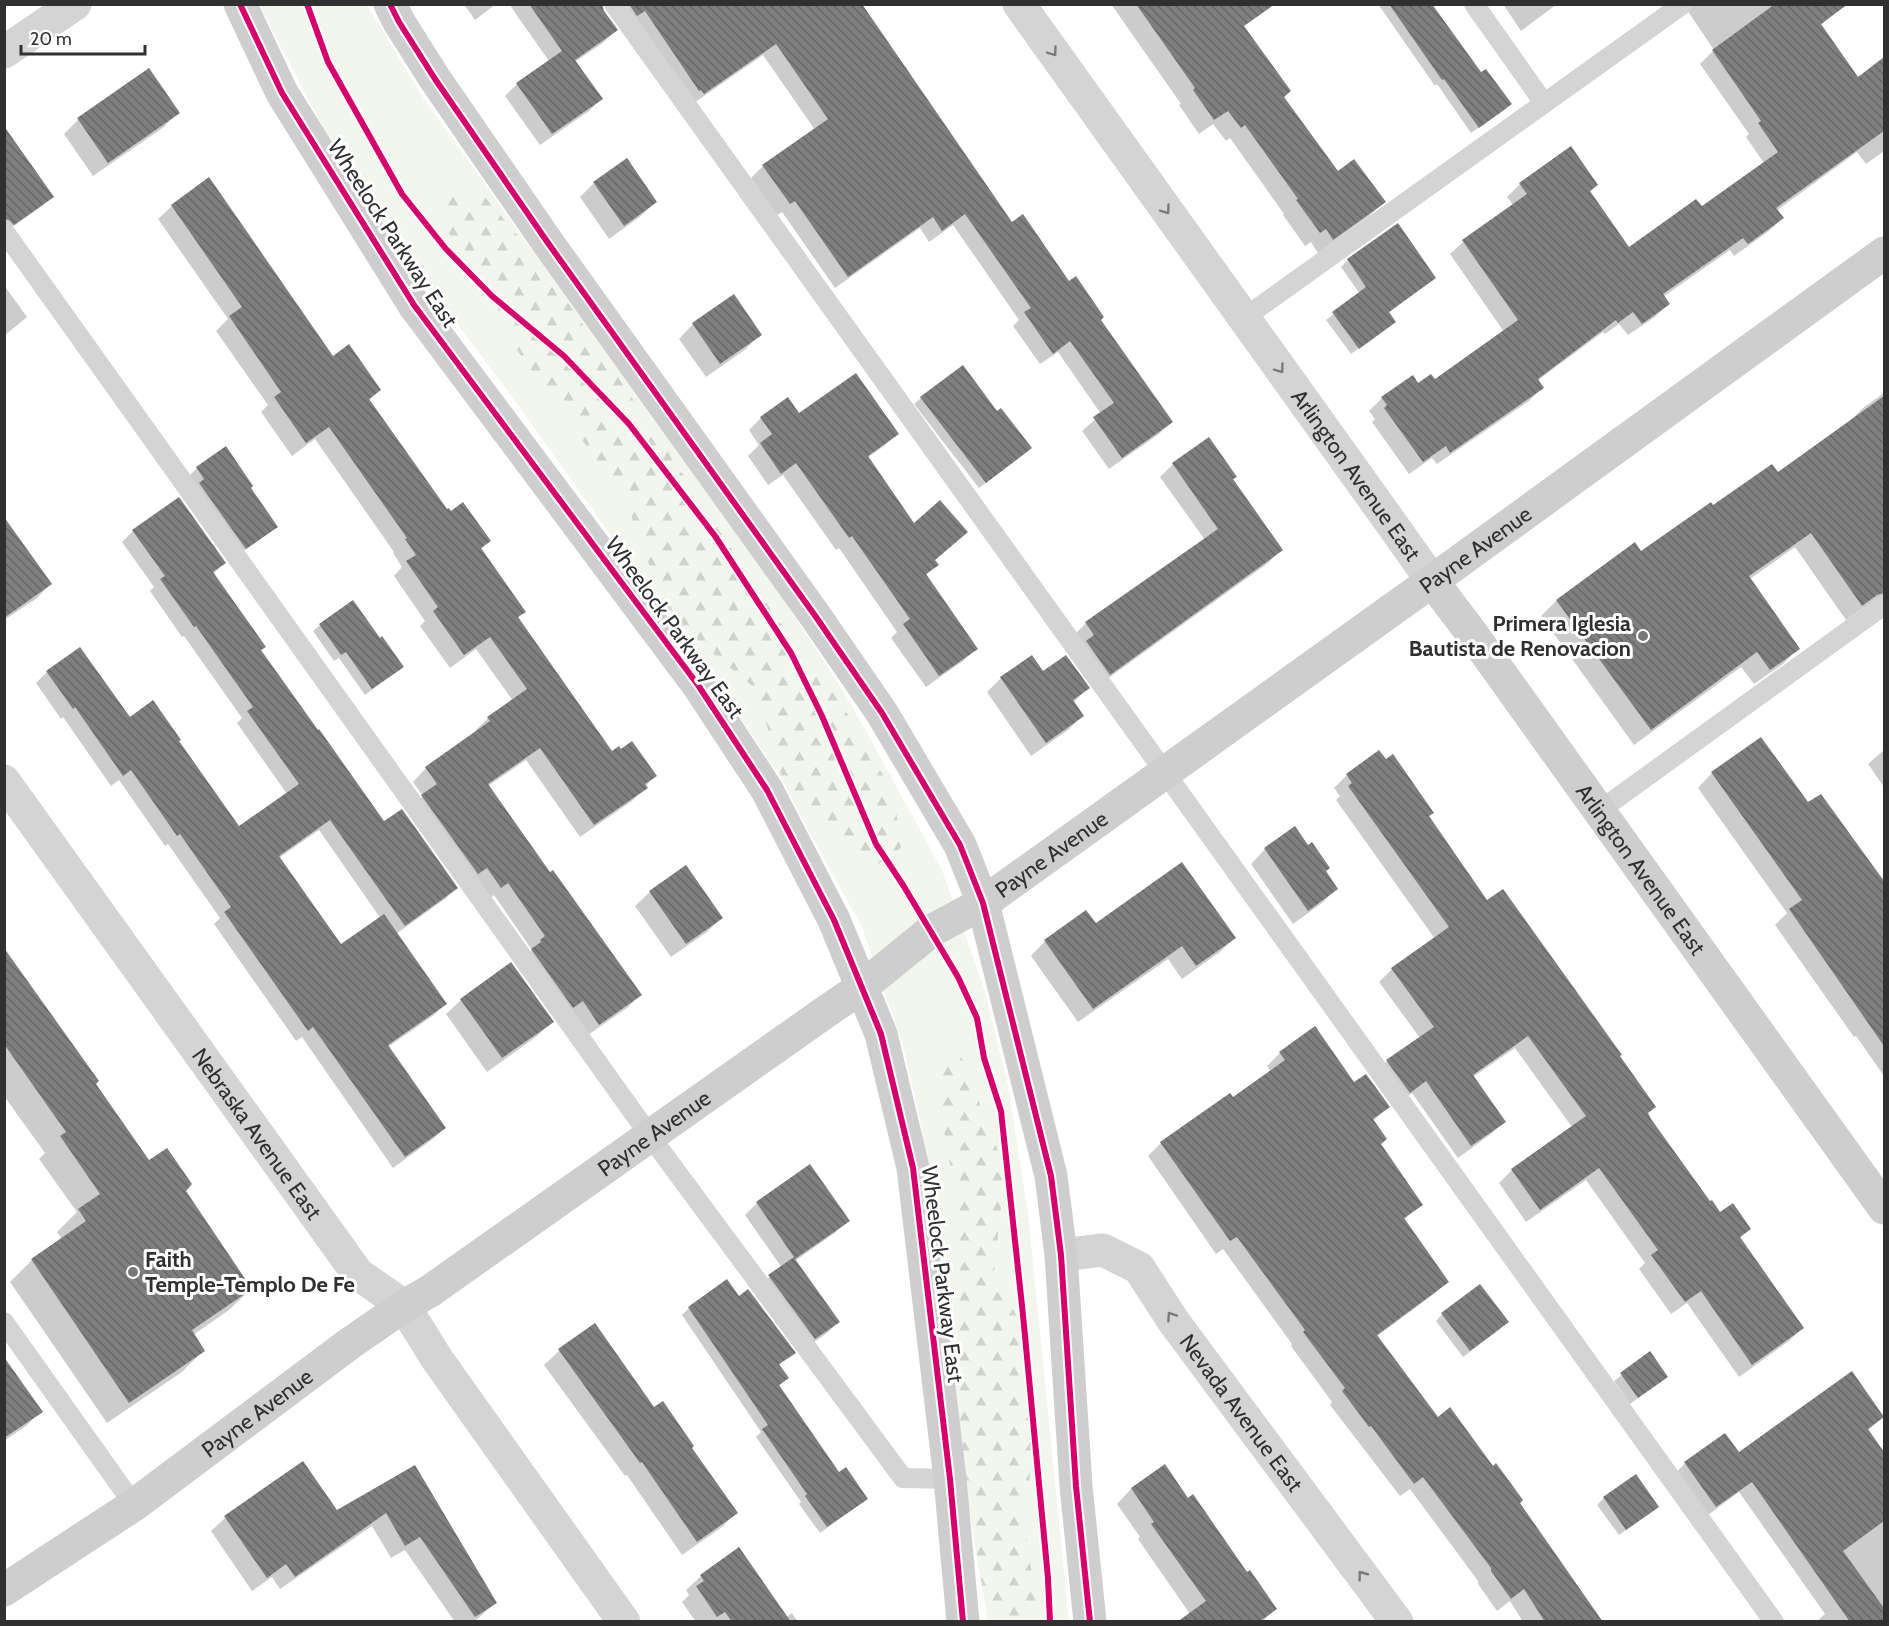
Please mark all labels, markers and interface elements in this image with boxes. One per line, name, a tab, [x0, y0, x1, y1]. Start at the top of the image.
scale bar	[21, 18, 146, 56]
text: 20 m	[30, 28, 72, 50]
one-way arrow	[1046, 45, 1057, 56]
street label: Wheelock Parkway East	[322, 134, 464, 333]
one-way arrow	[1159, 204, 1170, 215]
one-way arrow	[1273, 362, 1284, 373]
street label: Arlington Avenue East	[1285, 384, 1427, 566]
street label: Payne Avenue	[1414, 500, 1537, 600]
street label: Wheelock Parkway East	[600, 531, 750, 724]
place label: Primera Iglesia Bautista de Renovacion	[1409, 610, 1631, 662]
marker: Primera Iglesia Bautista de Renovacion	[1636, 629, 1650, 643]
street label: Arlington Avenue East	[1570, 779, 1711, 961]
street label: Payne Avenue	[990, 805, 1113, 904]
street label: Nebraska Avenue East	[186, 1043, 328, 1225]
street label: Payne Avenue	[593, 1084, 716, 1182]
street label: Wheelock Parkway East	[916, 1164, 969, 1385]
place label: Faith Temple-Templo De Fe	[145, 1246, 355, 1298]
marker: Faith Temple-Templo De Fe	[126, 1265, 140, 1279]
one-way arrow	[1167, 1312, 1178, 1323]
street label: Nevada Avenue East	[1174, 1329, 1309, 1498]
street label: Payne Avenue	[196, 1363, 318, 1464]
one-way arrow	[1358, 1570, 1369, 1581]

